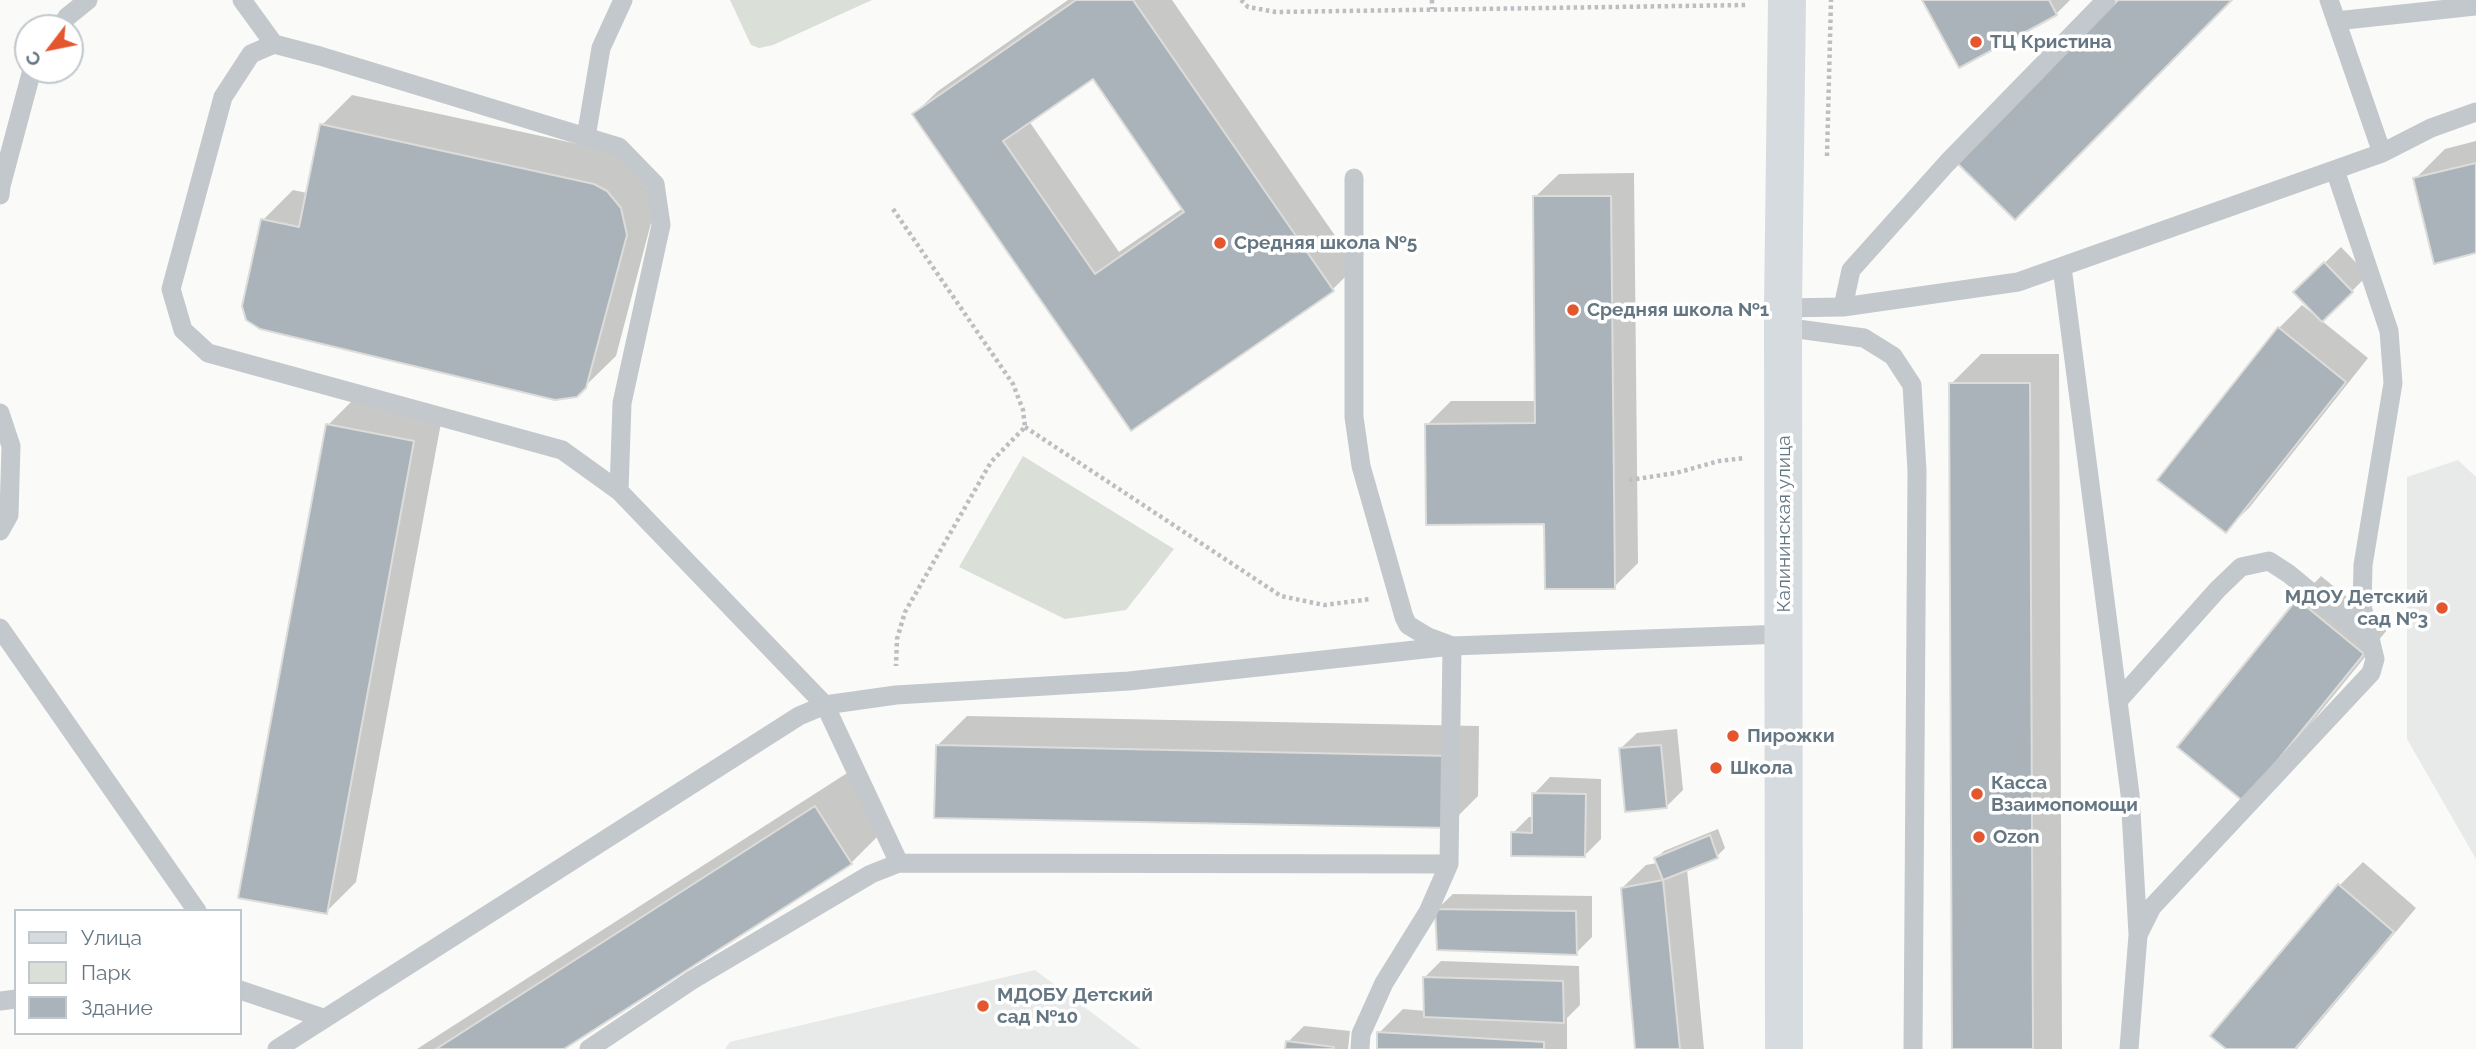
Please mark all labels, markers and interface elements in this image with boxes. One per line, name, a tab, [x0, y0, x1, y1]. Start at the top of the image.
north arrow	[14, 14, 84, 84]
place label: ТЦ Кристина	[1990, 31, 2112, 53]
marker: ТЦ Кристина	[1968, 34, 1984, 50]
text: С	[20, 48, 46, 70]
place label: Средняя школа №5	[1234, 232, 1417, 254]
marker: Средняя школа №5	[1212, 235, 1228, 251]
place label: Средняя школа №1	[1587, 299, 1769, 321]
marker: Средняя школа №1	[1565, 302, 1581, 318]
street label: Калининская улица	[1773, 435, 1795, 613]
place label: МДОУ Детский сад №3	[2285, 586, 2428, 630]
marker: МДОУ Детский сад №3	[2434, 600, 2450, 616]
place label: Пирожки	[1747, 725, 1835, 747]
marker: Пирожки	[1725, 728, 1741, 744]
place label: Школа	[1730, 757, 1793, 779]
marker: Школа	[1708, 760, 1724, 776]
place label: Касса Взаимопомощи	[1991, 772, 2138, 816]
marker: Касса Взаимопомощи	[1969, 786, 1985, 802]
place label: Ozon	[1993, 826, 2040, 848]
marker: Ozon	[1971, 829, 1987, 845]
legend	[14, 909, 242, 1035]
text: Улица	[81, 925, 142, 950]
text: Парк	[81, 960, 131, 985]
place label: МДОБУ Детский сад №10	[997, 984, 1153, 1028]
text: Здание	[81, 995, 153, 1020]
marker: МДОБУ Детский сад №10	[975, 998, 991, 1014]

